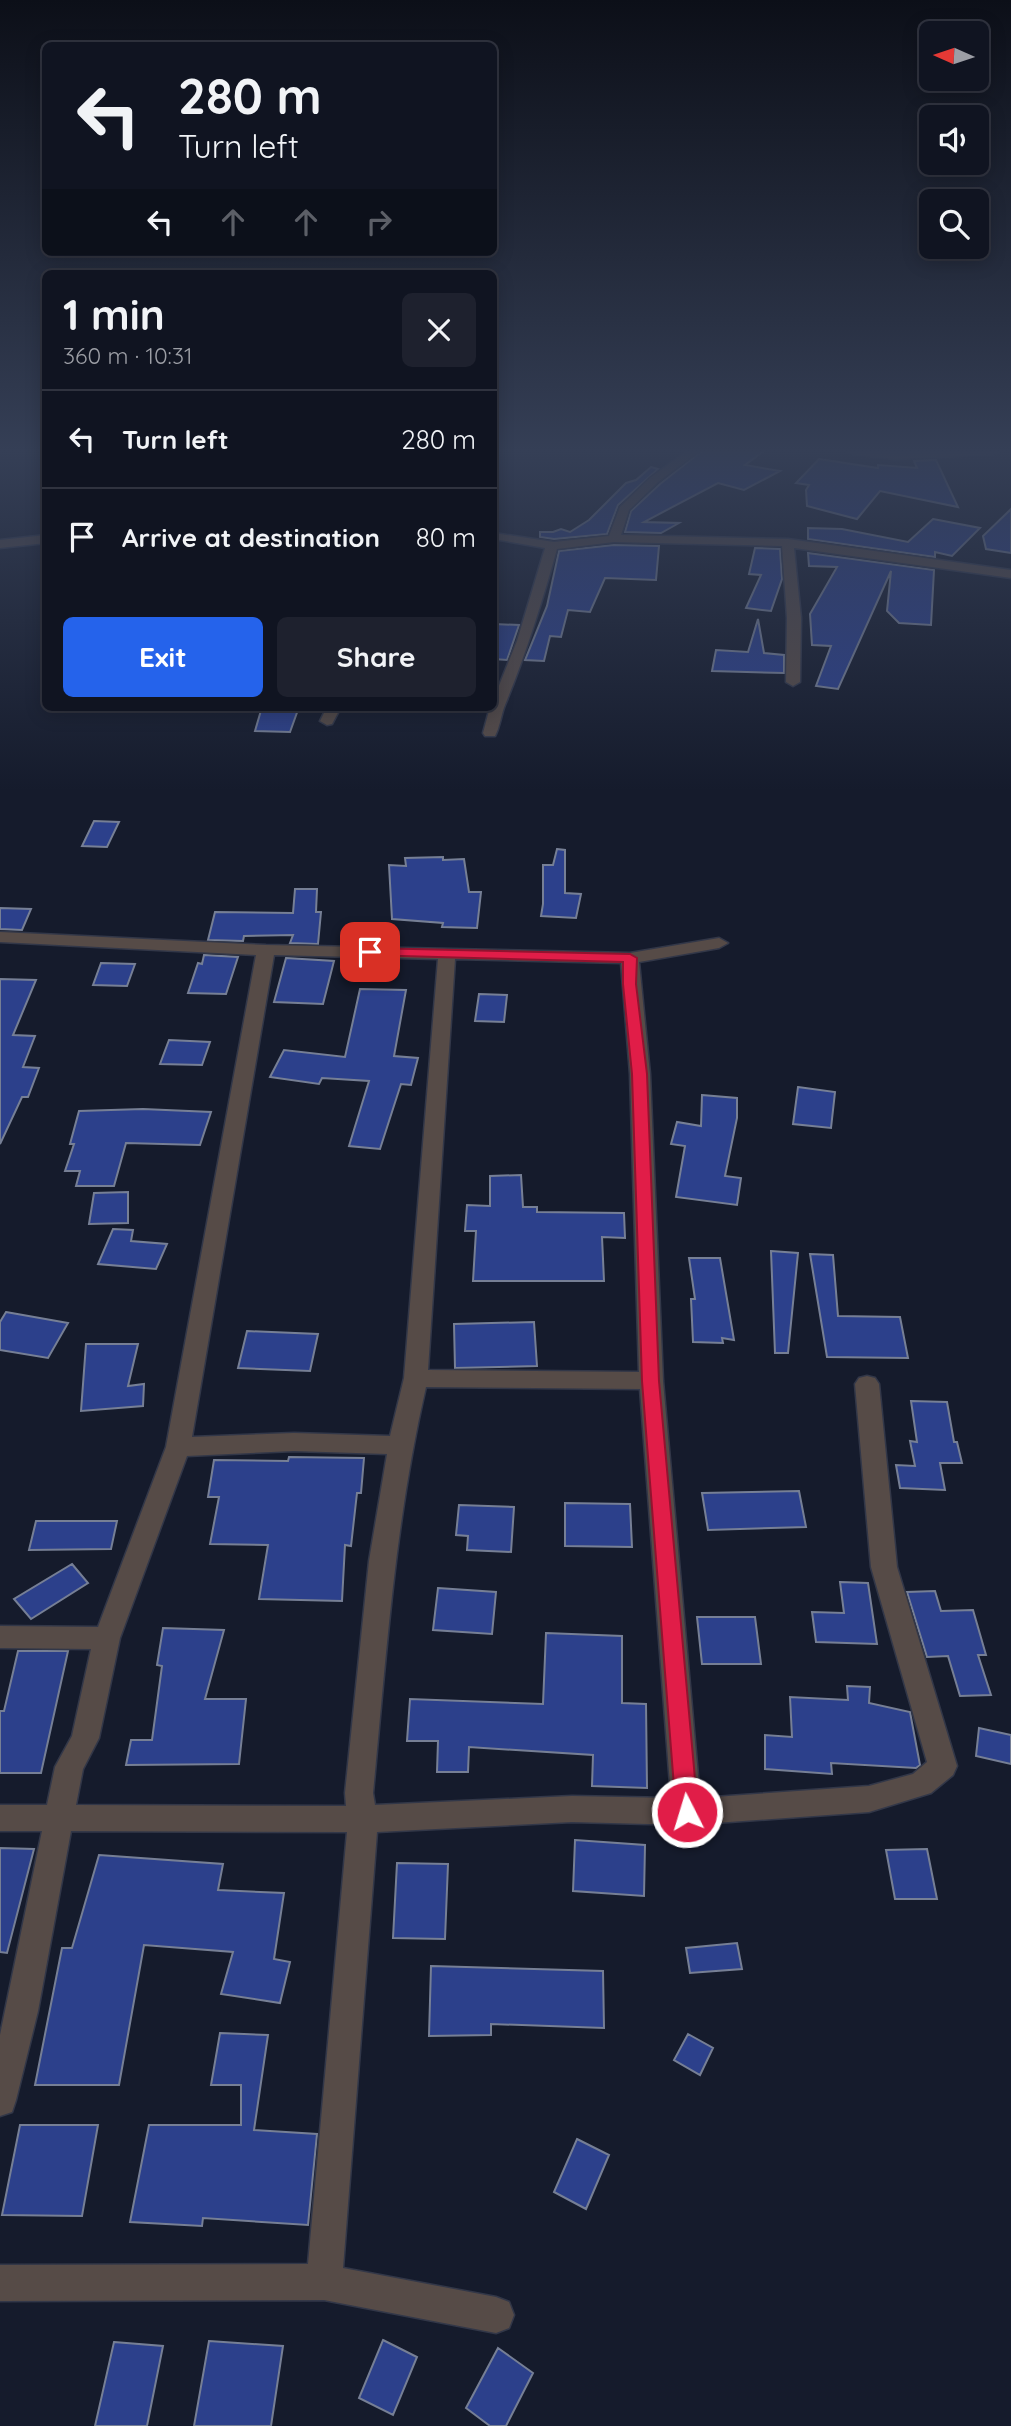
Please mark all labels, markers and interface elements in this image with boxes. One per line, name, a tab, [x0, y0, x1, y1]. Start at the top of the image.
north arrow	[919, 21, 989, 91]
map controls	[919, 21, 989, 259]
text: 280 m	[178, 65, 322, 126]
icon: left	[63, 70, 154, 161]
button: sound	[919, 105, 989, 175]
text: Turn left	[178, 126, 299, 166]
button: search	[919, 189, 989, 259]
icon: left	[141, 203, 179, 241]
icon: ahead	[214, 203, 252, 241]
icon: ahead	[287, 203, 325, 241]
icon: right	[360, 203, 398, 241]
text: 1 min	[63, 288, 165, 341]
button: close	[402, 293, 476, 367]
text: 360 m · 10:31	[63, 341, 192, 370]
icon: left	[63, 420, 101, 458]
text: Turn left	[122, 423, 229, 456]
text: 280 m	[401, 423, 476, 456]
icon: arrive	[63, 518, 101, 556]
text: Arrive at destination	[122, 521, 380, 554]
text: 80 m	[416, 521, 476, 554]
button: Exit	[63, 617, 263, 697]
button: Share	[277, 617, 476, 697]
pin	[340, 922, 400, 982]
icon: arrive	[351, 933, 389, 971]
position arrow	[650, 1775, 724, 1849]

